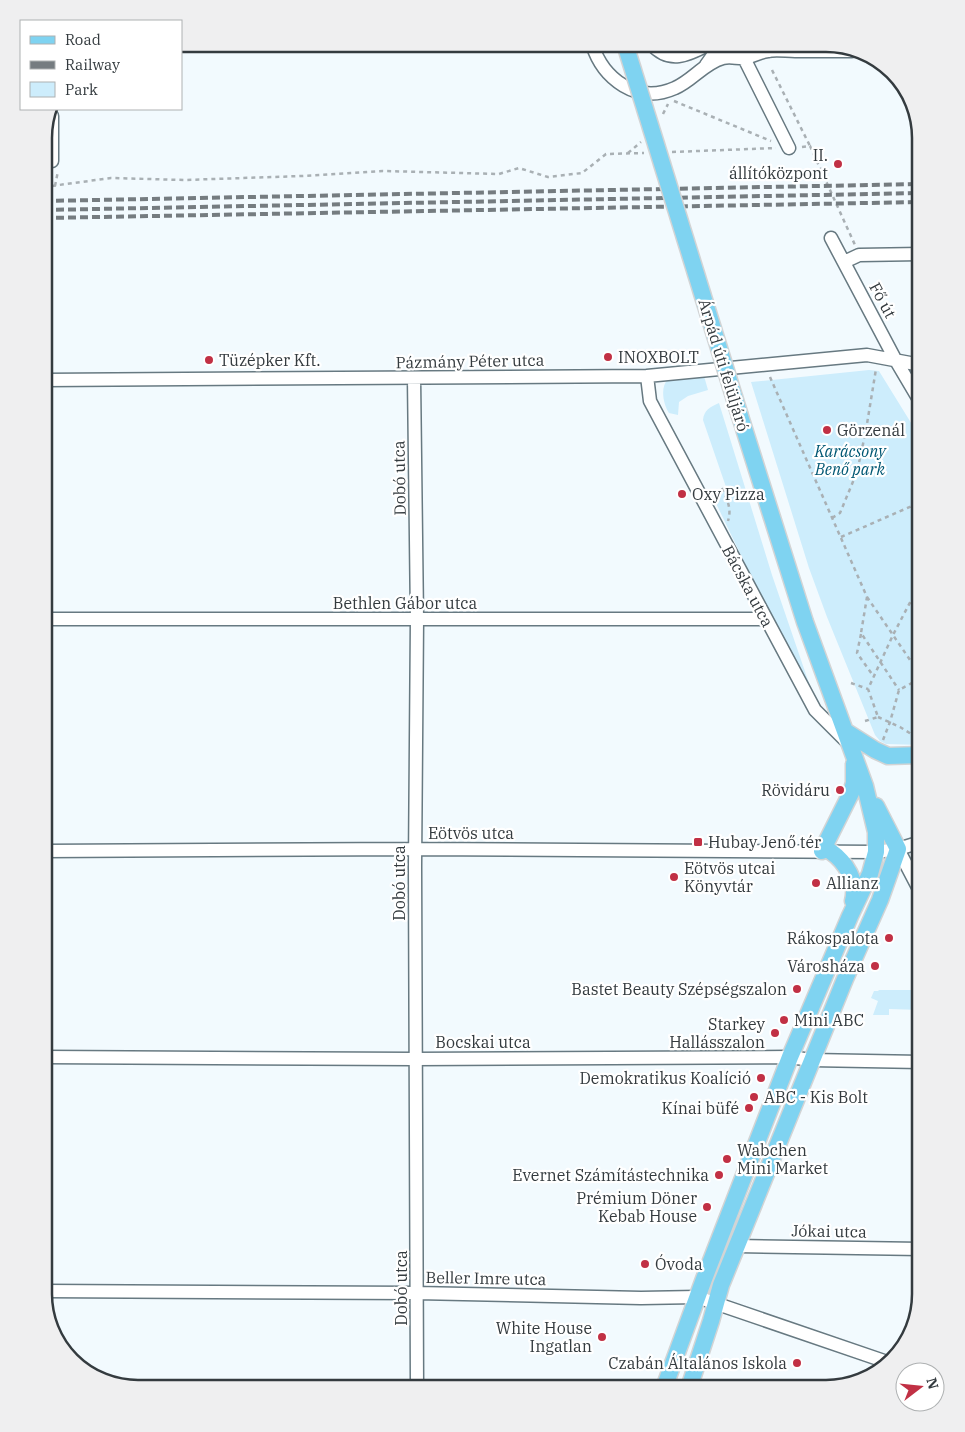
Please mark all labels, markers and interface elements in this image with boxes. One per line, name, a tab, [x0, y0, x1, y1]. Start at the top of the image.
legend	[20, 20, 182, 110]
text: Road	[65, 30, 101, 49]
text: Railway	[65, 55, 120, 74]
text: Park	[65, 80, 98, 99]
place label: II. állítóközpont	[729, 145, 828, 183]
marker: II. állítóközpont	[832, 158, 844, 170]
street label: Fő út	[865, 279, 901, 322]
street label: Árpád úti felüljáró	[694, 296, 755, 434]
place label: INOXBOLT	[618, 347, 699, 367]
place label: Tüzépker Kft.	[219, 350, 321, 370]
street label: Pázmány Péter utca	[396, 350, 545, 372]
marker: INOXBOLT	[602, 351, 614, 363]
marker: Tüzépker Kft.	[203, 354, 215, 366]
place label: Görzenál	[837, 420, 905, 440]
marker: Görzenál	[821, 424, 833, 436]
street label: Dobó utca	[388, 440, 410, 516]
park label: Karácsony Benő park	[813, 441, 887, 479]
place label: Oxy Pizza	[692, 484, 765, 504]
marker: Oxy Pizza	[676, 488, 688, 500]
street label: Bácska utca	[718, 542, 778, 631]
street label: Bethlen Gábor utca	[333, 593, 478, 613]
place label: Rövidáru	[761, 780, 830, 800]
marker: Rövidáru	[834, 784, 846, 796]
street label: Eötvös utca	[428, 823, 514, 843]
place label: Hubay Jenő tér	[708, 832, 821, 852]
marker: Hubay Jenő tér	[692, 836, 704, 848]
street label: Dobó utca	[389, 845, 409, 921]
place label: Eötvös utcai Könyvtár	[684, 858, 775, 896]
marker: Eötvös utcai Könyvtár	[668, 871, 680, 883]
place label: Allianz	[826, 873, 879, 893]
marker: Allianz	[810, 877, 822, 889]
place label: Rákospalota	[787, 928, 879, 948]
marker: Rákospalota	[883, 932, 895, 944]
place label: Városháza	[787, 956, 865, 976]
marker: Városháza	[869, 960, 881, 972]
place label: Bastet Beauty Szépségszalon	[571, 979, 787, 999]
marker: Bastet Beauty Szépségszalon	[791, 983, 803, 995]
place label: Mini ABC	[794, 1010, 864, 1030]
place label: Starkey Hallásszalon	[669, 1014, 765, 1052]
marker: Mini ABC	[778, 1014, 790, 1026]
marker: Starkey Hallásszalon	[769, 1027, 781, 1039]
street label: Bocskai utca	[435, 1032, 531, 1052]
place label: Demokratikus Koalíció	[580, 1068, 751, 1088]
marker: Demokratikus Koalíció	[755, 1072, 767, 1084]
place label: ABC - Kis Bolt	[764, 1087, 868, 1107]
marker: ABC - Kis Bolt	[748, 1091, 760, 1103]
place label: Kínai büfé	[662, 1098, 739, 1118]
marker: Kínai büfé	[743, 1102, 755, 1114]
place label: Wabchen Mini Market	[737, 1140, 828, 1178]
marker: Wabchen Mini Market	[721, 1153, 733, 1165]
place label: Evernet Számítástechnika	[512, 1165, 709, 1185]
marker: Evernet Számítástechnika	[713, 1169, 725, 1181]
place label: Prémium Döner Kebab House	[576, 1188, 697, 1226]
marker: Prémium Döner Kebab House	[701, 1201, 713, 1213]
street label: Jókai utca	[791, 1220, 867, 1242]
street label: Dobó utca	[391, 1250, 411, 1326]
place label: Óvoda	[655, 1253, 703, 1274]
marker: Óvoda	[639, 1258, 651, 1270]
street label: Beller Imre utca	[425, 1267, 547, 1289]
place label: White House Ingatlan	[496, 1318, 592, 1356]
marker: White House Ingatlan	[596, 1331, 608, 1343]
place label: Czabán Általános Iskola	[608, 1352, 787, 1373]
marker: Czabán Általános Iskola	[791, 1357, 803, 1369]
north arrow	[895, 1362, 945, 1412]
text: N	[922, 1376, 943, 1391]

